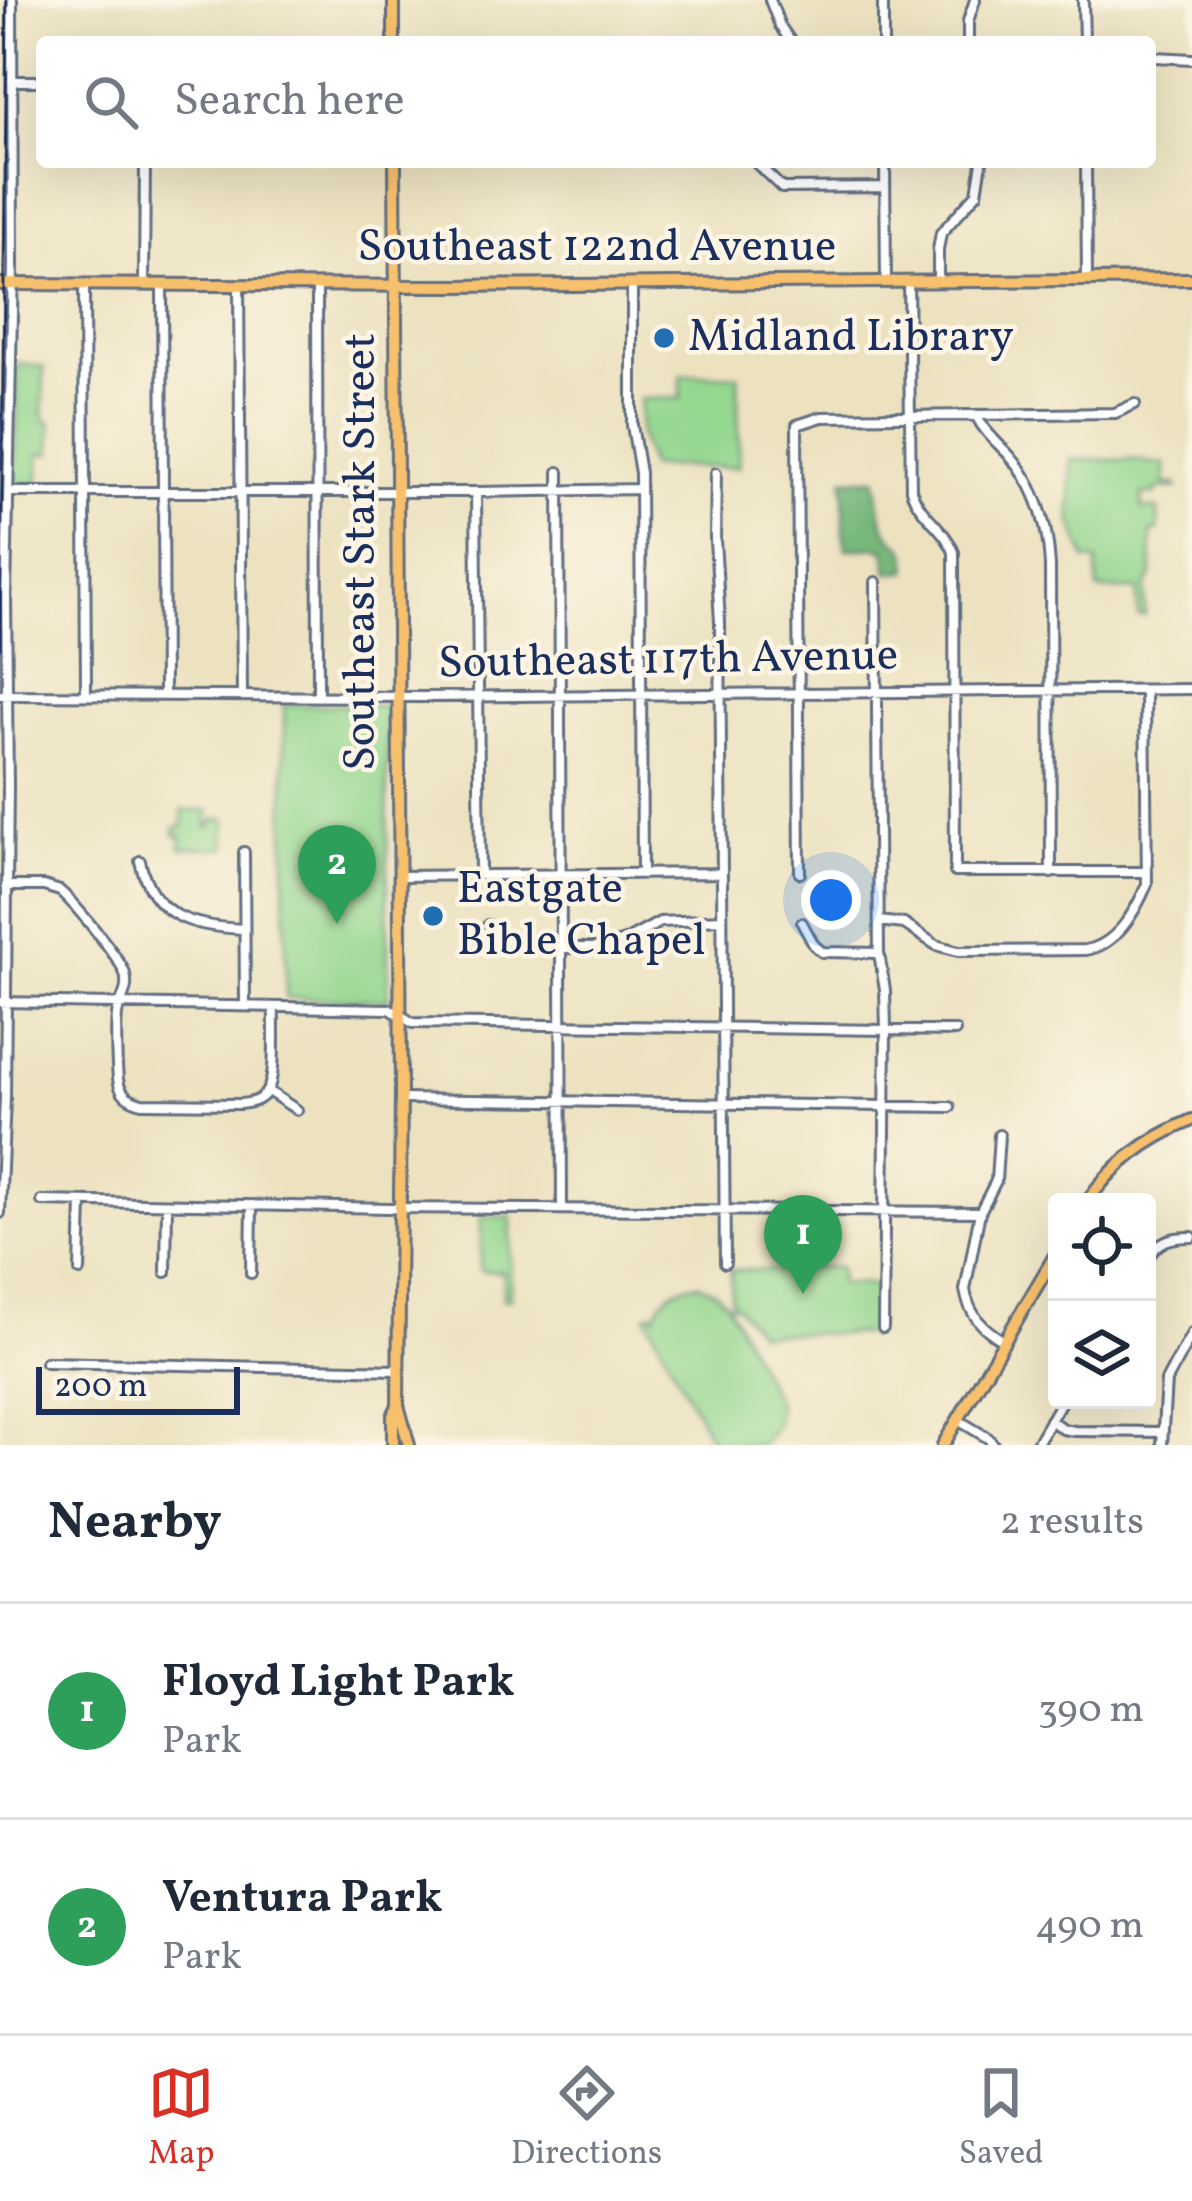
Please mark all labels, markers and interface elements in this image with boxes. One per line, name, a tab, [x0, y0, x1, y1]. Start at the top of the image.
search box	[36, 36, 1156, 168]
icon: search	[78, 69, 144, 135]
text: Search here	[174, 71, 405, 134]
street label: Southeast 122nd Avenue	[358, 217, 836, 280]
place label: Midland Library	[688, 307, 1014, 370]
marker: Midland Library	[651, 325, 677, 351]
street label: Southeast Stark Street	[331, 333, 394, 771]
street label: Southeast 117th Avenue	[437, 625, 899, 697]
pin: 2	[298, 825, 376, 924]
place label: Eastgate Bible Chapel	[457, 859, 706, 974]
your location	[801, 870, 861, 930]
marker: Eastgate Bible Chapel	[420, 903, 446, 929]
map controls	[1048, 1193, 1156, 1409]
button: locate	[1048, 1193, 1156, 1301]
pin: 1	[764, 1195, 842, 1294]
button: layers	[1048, 1301, 1156, 1409]
scale bar	[36, 1361, 240, 1414]
text: 200 m	[54, 1365, 148, 1411]
text: Nearby	[48, 1488, 222, 1559]
text: 2 results	[1000, 1496, 1144, 1550]
text: Floyd Light Park	[162, 1652, 514, 1715]
text: 1	[79, 1684, 95, 1738]
text: 390 m	[1038, 1684, 1144, 1738]
text: Park	[162, 1715, 242, 1769]
text: Ventura Park	[162, 1868, 442, 1931]
text: 2	[77, 1900, 97, 1954]
text: 490 m	[1035, 1900, 1144, 1954]
text: Park	[162, 1931, 242, 1985]
tab: Map	[148, 2060, 214, 2178]
tab: Directions	[511, 2060, 662, 2178]
tab: Saved	[959, 2060, 1044, 2178]

